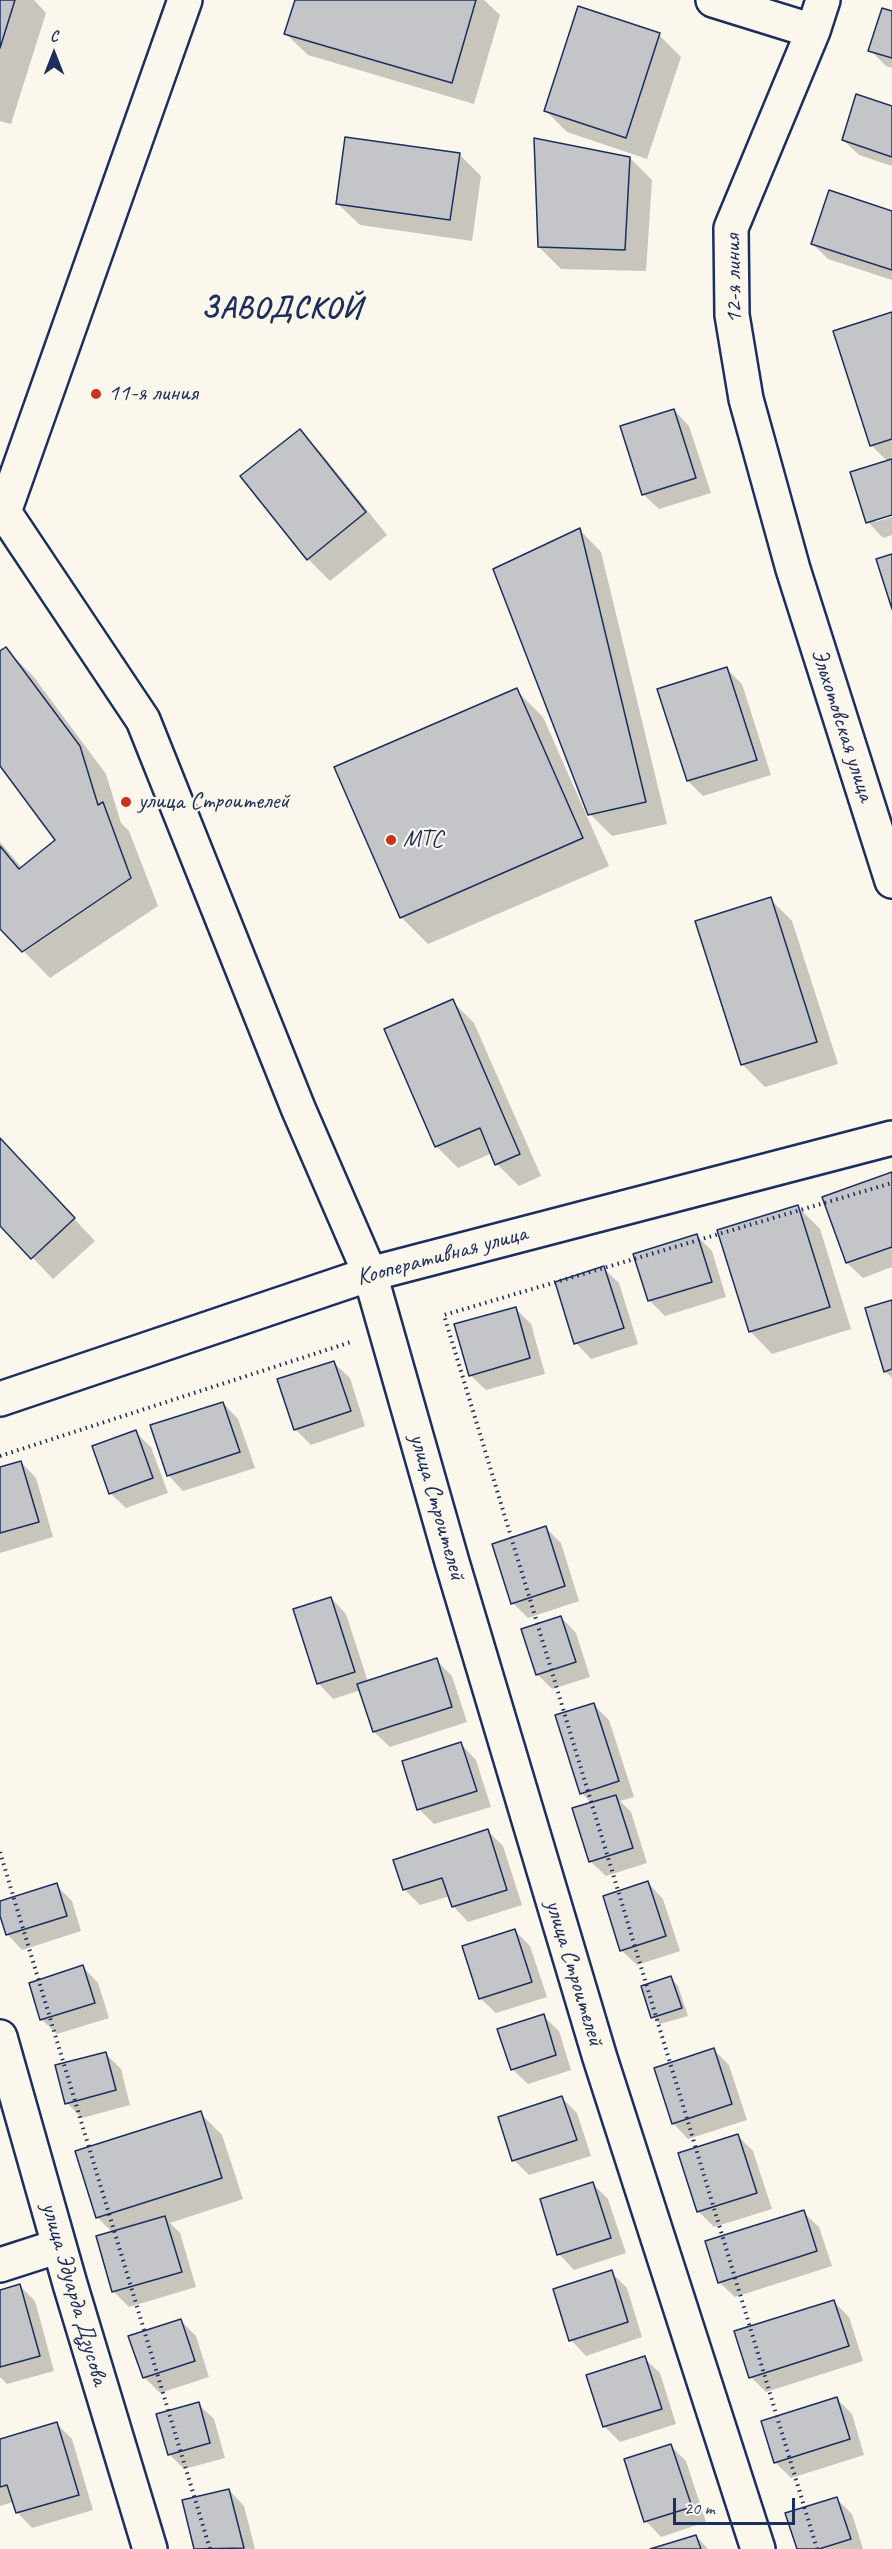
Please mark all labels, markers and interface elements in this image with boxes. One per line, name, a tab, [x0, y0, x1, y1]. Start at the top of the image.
north arrow	[24, 24, 84, 84]
text: С	[50, 26, 58, 46]
street label: 12-я линия	[719, 234, 749, 324]
district label: ЗАВОДСКОЙ	[196, 291, 368, 327]
place label: 11-я линия	[108, 380, 198, 408]
marker: 11-я линия	[89, 387, 103, 401]
street label: Эльхотовская улица	[804, 645, 880, 805]
place label: улица Строителей	[138, 788, 289, 816]
marker: улица Строителей	[119, 795, 133, 809]
place label: МТС	[403, 826, 443, 854]
marker: МТС	[384, 833, 398, 847]
street label: Кооперативная улица	[354, 1219, 530, 1293]
street label: улица Строителей	[402, 1430, 472, 1584]
street label: улица Строителей	[538, 1896, 610, 2050]
street label: улица Эдуарда Дзусова	[34, 2199, 114, 2389]
scale bar	[676, 2486, 798, 2524]
text: 20 m	[684, 2497, 715, 2519]

